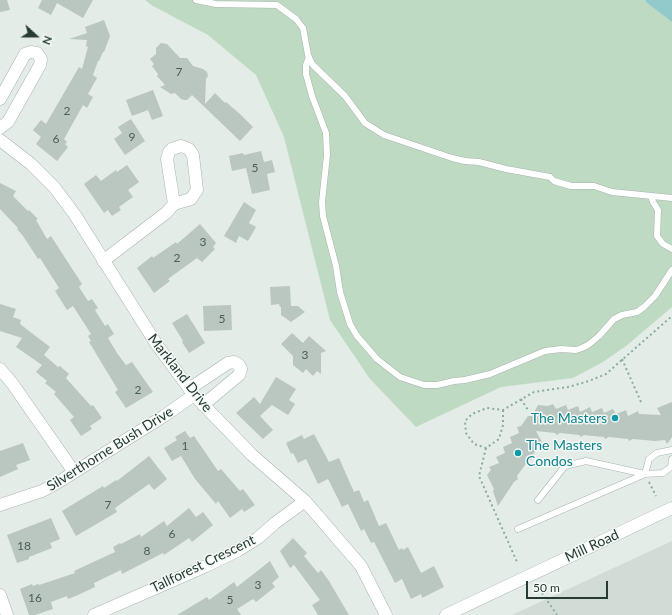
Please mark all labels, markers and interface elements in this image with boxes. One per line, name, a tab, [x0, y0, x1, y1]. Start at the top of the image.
north arrow	[16, 16, 56, 56]
text: N	[40, 34, 55, 47]
house number: 7	[176, 65, 182, 79]
house number: 2	[64, 104, 70, 118]
house number: 9	[129, 130, 135, 144]
house number: 6	[53, 132, 59, 146]
house number: 5	[252, 161, 258, 175]
house number: 3	[200, 235, 206, 249]
house number: 2	[174, 251, 180, 265]
house number: 5	[219, 312, 225, 326]
street label: Markland Drive	[144, 330, 216, 416]
house number: 3	[302, 348, 308, 362]
house number: 2	[135, 383, 141, 397]
street label: Silverthorne Bush Drive	[44, 403, 176, 495]
place label: The Masters	[531, 410, 607, 426]
marker: The Masters	[610, 413, 620, 423]
place label: The Masters Condos	[526, 437, 602, 470]
house number: 1	[182, 439, 188, 453]
marker: The Masters Condos	[513, 448, 523, 458]
house number: 7	[105, 498, 111, 512]
street label: Mill Road	[562, 526, 622, 566]
house number: 6	[169, 527, 175, 541]
street label: Tallforest Crescent	[148, 531, 258, 597]
house number: 18	[17, 539, 31, 553]
house number: 8	[144, 544, 150, 558]
scale bar	[528, 573, 610, 599]
house number: 3	[255, 578, 261, 592]
text: 50 m	[533, 580, 560, 595]
house number: 16	[28, 591, 42, 605]
house number: 5	[227, 593, 233, 607]

